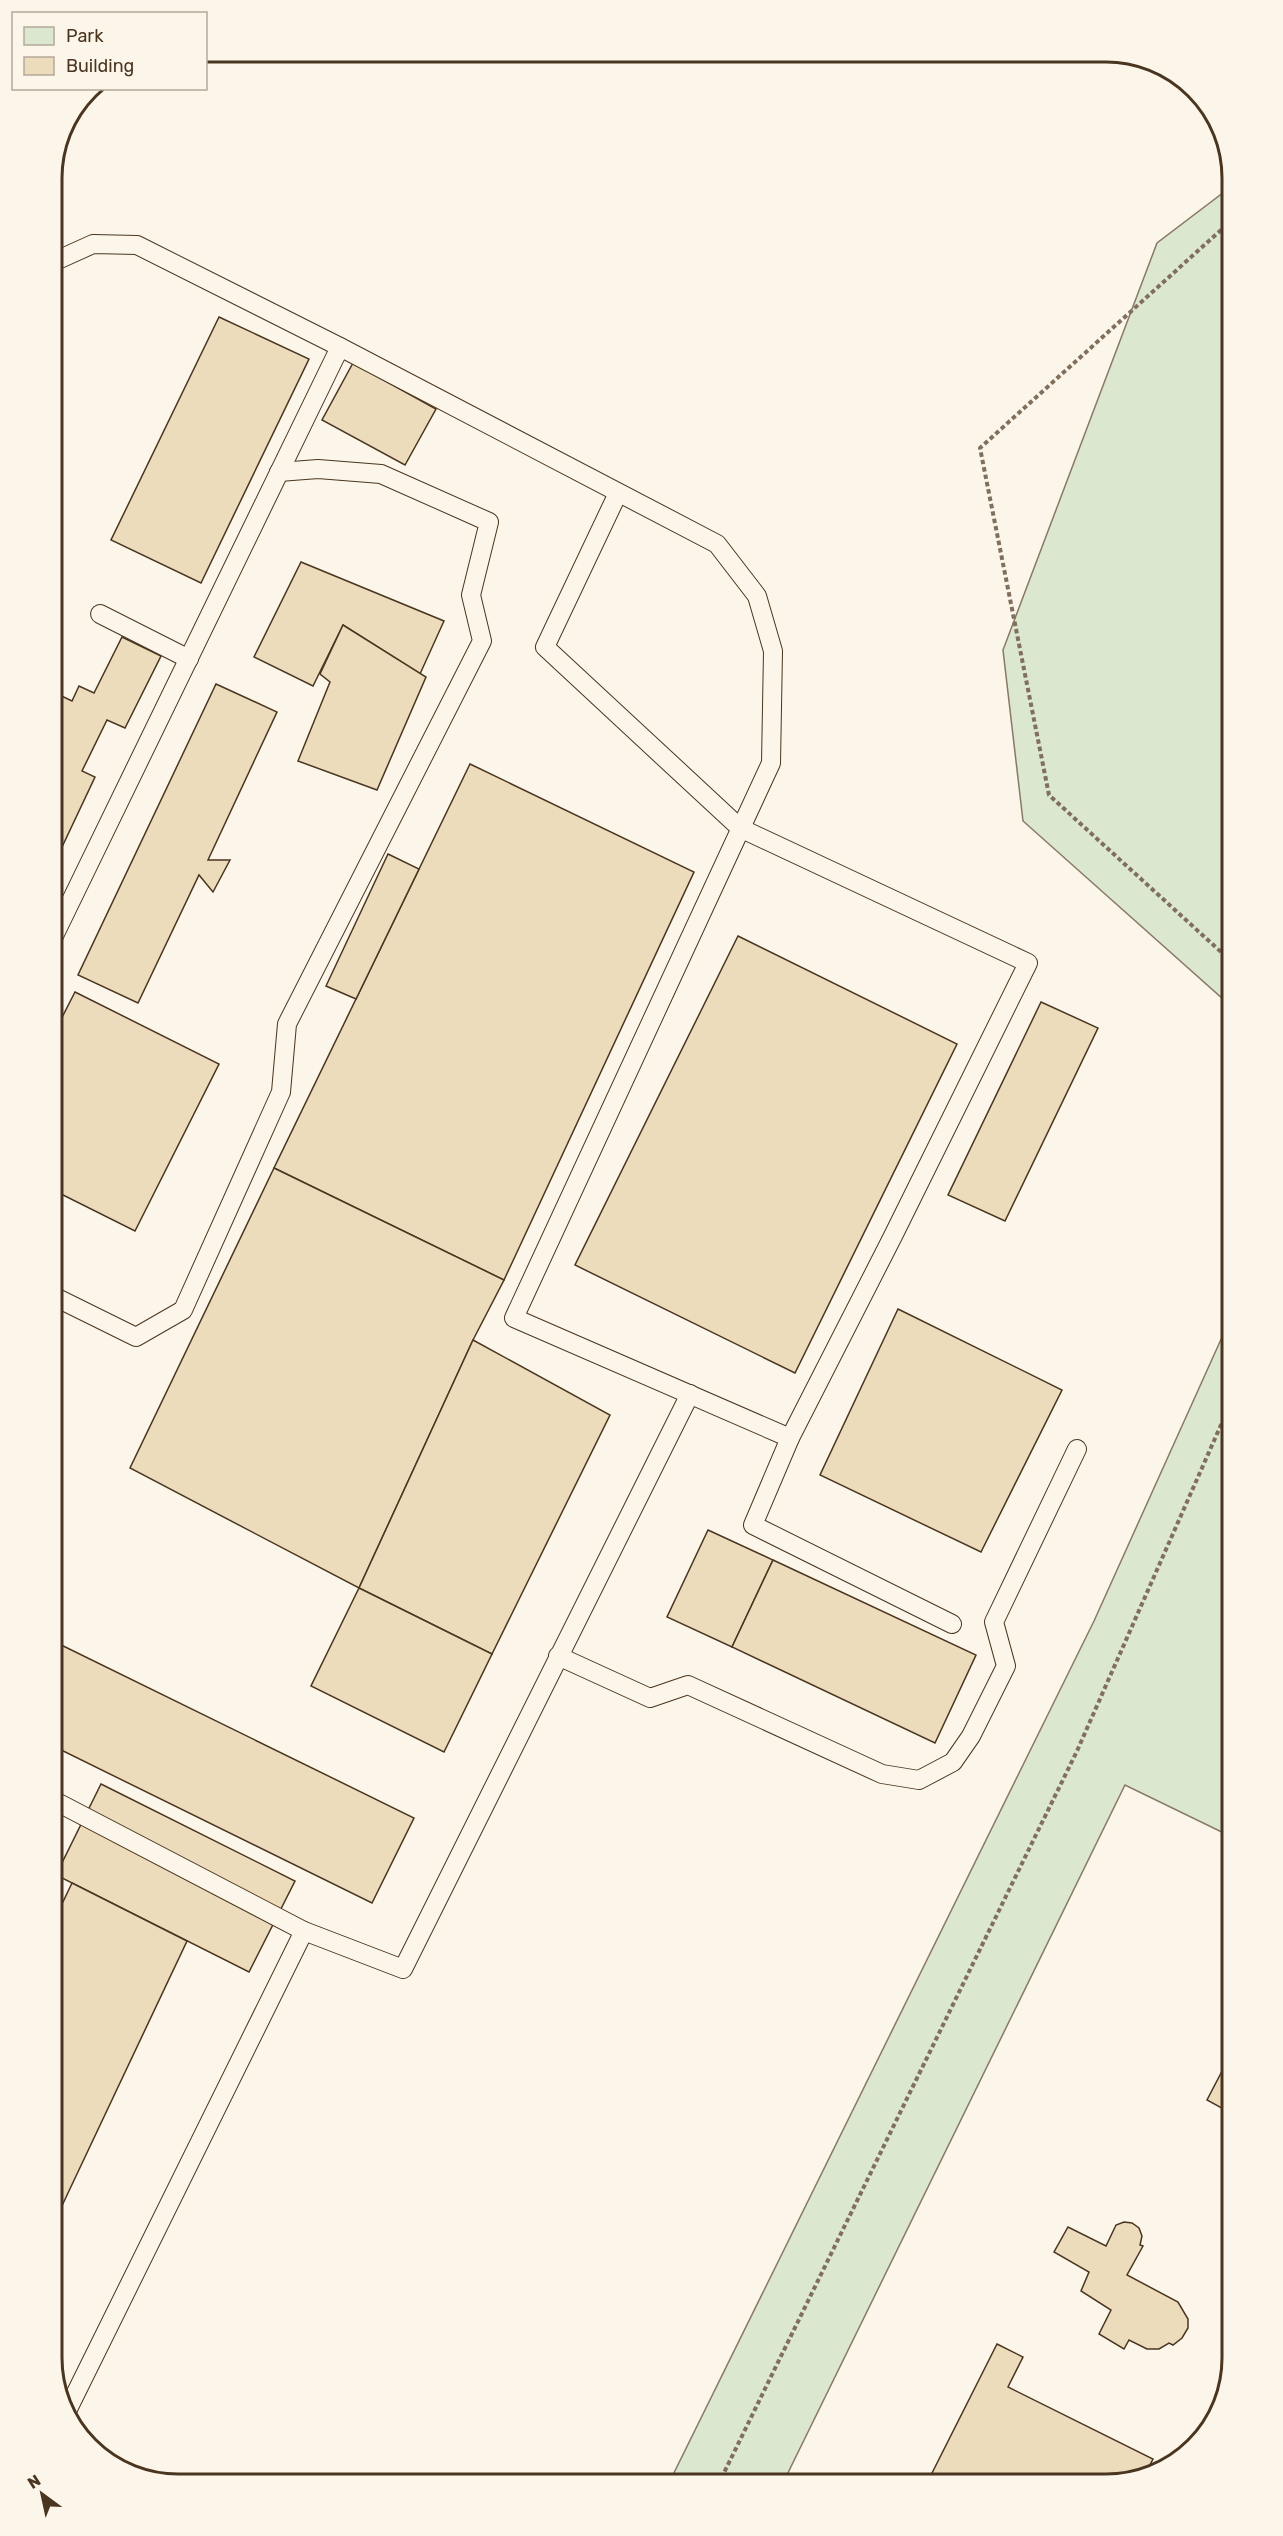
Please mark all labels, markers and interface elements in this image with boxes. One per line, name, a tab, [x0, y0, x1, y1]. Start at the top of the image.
legend	[12, 12, 207, 90]
text: Park	[66, 25, 104, 47]
text: Building	[66, 55, 134, 77]
north arrow	[12, 2464, 72, 2524]
text: N	[24, 2471, 44, 2493]

